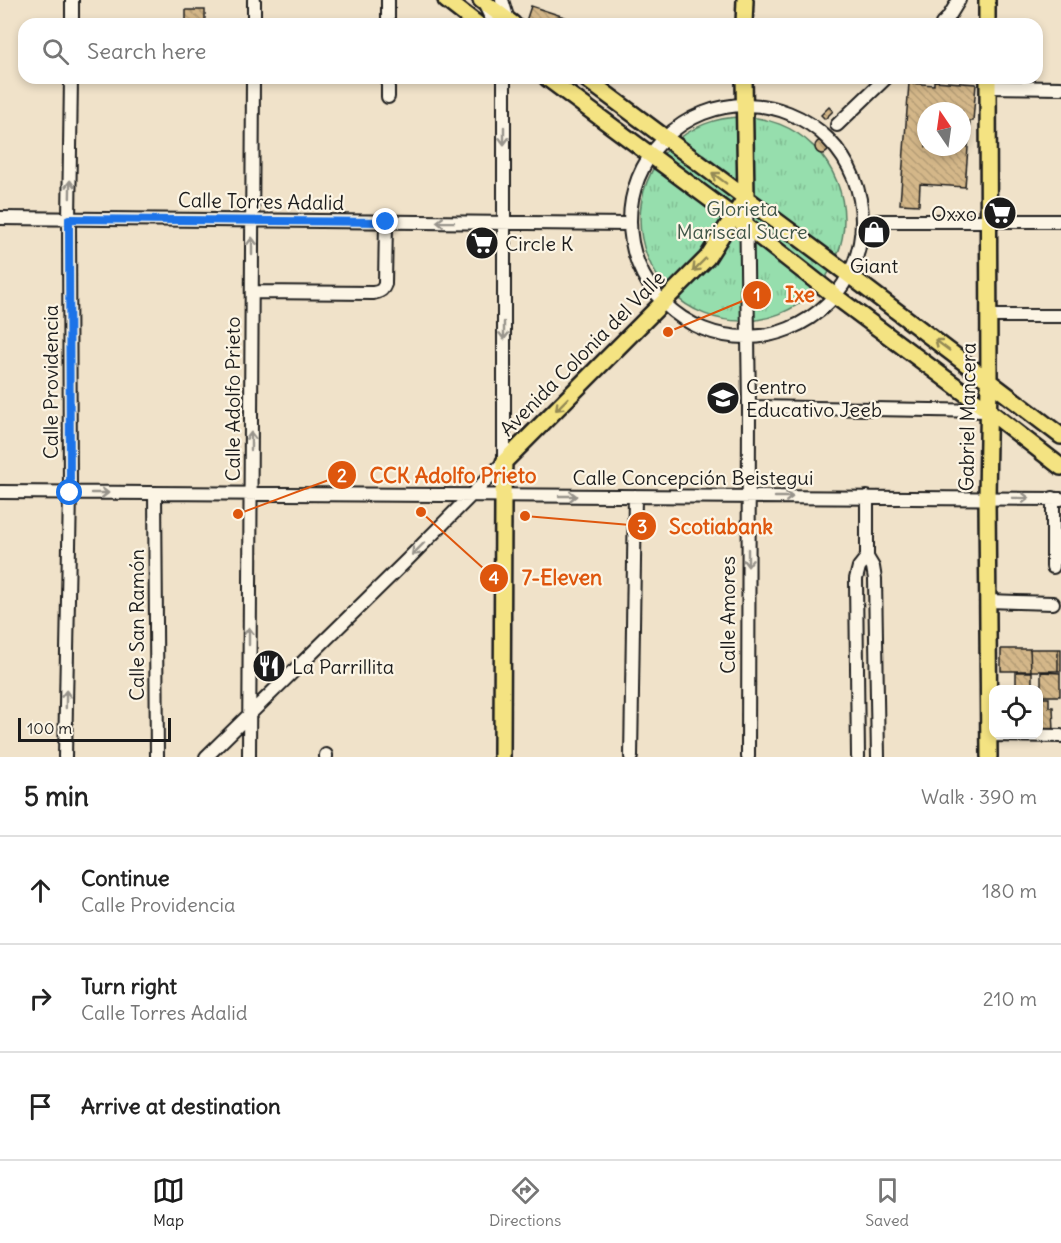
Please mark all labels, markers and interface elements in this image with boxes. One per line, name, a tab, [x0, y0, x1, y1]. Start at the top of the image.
search box	[18, 18, 1043, 84]
icon: search	[39, 35, 72, 68]
text: Search here	[87, 37, 206, 65]
north arrow	[917, 102, 971, 156]
one-way arrow	[498, 126, 510, 146]
one-way arrow	[712, 171, 728, 184]
one-way arrow	[64, 179, 76, 199]
street label: Calle Torres Adalid	[178, 187, 345, 215]
supermarket icon: Oxxo	[982, 195, 1018, 231]
park label: Glorieta Mariscal Sucre	[676, 196, 808, 244]
place label: Oxxo	[931, 201, 977, 226]
route end	[372, 208, 398, 234]
shop icon: Giant	[856, 214, 892, 250]
one-way arrow	[436, 216, 456, 228]
supermarket icon: Circle K	[464, 225, 500, 261]
place label: Circle K	[505, 231, 574, 256]
one-way arrow	[246, 236, 258, 256]
place label: Giant	[850, 253, 898, 278]
one-way arrow	[692, 258, 707, 273]
street label: Avenida Colonia del Valle	[494, 265, 670, 441]
callout: Ixe	[742, 275, 827, 314]
text: Ixe	[785, 281, 815, 308]
text: 1	[753, 283, 761, 306]
street label: Calle Providencia	[38, 305, 63, 459]
street label: Calle Adolfo Prieto	[220, 317, 245, 481]
one-way arrow	[498, 321, 510, 341]
one-way arrow	[935, 339, 951, 352]
street label: Gabriel Mancera	[953, 342, 981, 492]
place label: Centro Educativo Jeeb	[746, 374, 882, 422]
school or university icon: Centro Educativo Jeeb	[705, 380, 741, 416]
one-way arrow	[555, 396, 569, 411]
one-way arrow	[245, 431, 257, 451]
callout: CCK Adolfo Prieto	[327, 456, 548, 495]
text: CCK Adolfo Prieto	[369, 462, 537, 489]
text: 2	[337, 464, 347, 487]
street label: Calle Concepción Beistegui	[572, 465, 814, 490]
route start	[56, 479, 82, 505]
one-way arrow	[90, 487, 110, 499]
one-way arrow	[558, 490, 578, 502]
one-way arrow	[774, 491, 794, 503]
one-way arrow	[1011, 492, 1031, 504]
callout: Scotiabank	[627, 507, 785, 546]
text: Scotiabank	[669, 513, 773, 540]
text: 3	[637, 515, 647, 538]
one-way arrow	[411, 541, 426, 556]
one-way arrow	[742, 547, 754, 567]
street label: Calle San Ramón	[124, 549, 149, 701]
street label: Calle Amores	[715, 556, 740, 674]
callout: 7-Eleven	[479, 558, 614, 597]
text: 7-Eleven	[522, 564, 602, 591]
text: 4	[489, 566, 500, 589]
one-way arrow	[243, 626, 255, 646]
restaurant icon: La Parrillita	[251, 648, 287, 684]
place label: La Parrillita	[292, 654, 394, 679]
map controls	[989, 685, 1043, 739]
button: locate	[989, 685, 1043, 739]
one-way arrow	[61, 689, 72, 709]
scale bar	[18, 715, 171, 742]
text: 100 m	[27, 718, 72, 738]
text: 5 min	[24, 780, 89, 813]
text: Walk · 390 m	[921, 784, 1037, 809]
text: Continue	[81, 864, 170, 892]
icon: ahead	[24, 874, 57, 907]
text: 180 m	[982, 878, 1037, 903]
text: Calle Providencia	[81, 892, 235, 917]
text: Turn right	[81, 972, 177, 1000]
icon: right	[24, 982, 57, 1015]
text: 210 m	[983, 986, 1037, 1011]
text: Calle Torres Adalid	[81, 1000, 247, 1025]
icon: arrive	[24, 1090, 57, 1123]
text: Arrive at destination	[81, 1092, 281, 1120]
tab: Map	[152, 1174, 185, 1230]
tab: Directions	[489, 1174, 561, 1230]
tab: Saved	[865, 1174, 909, 1230]

